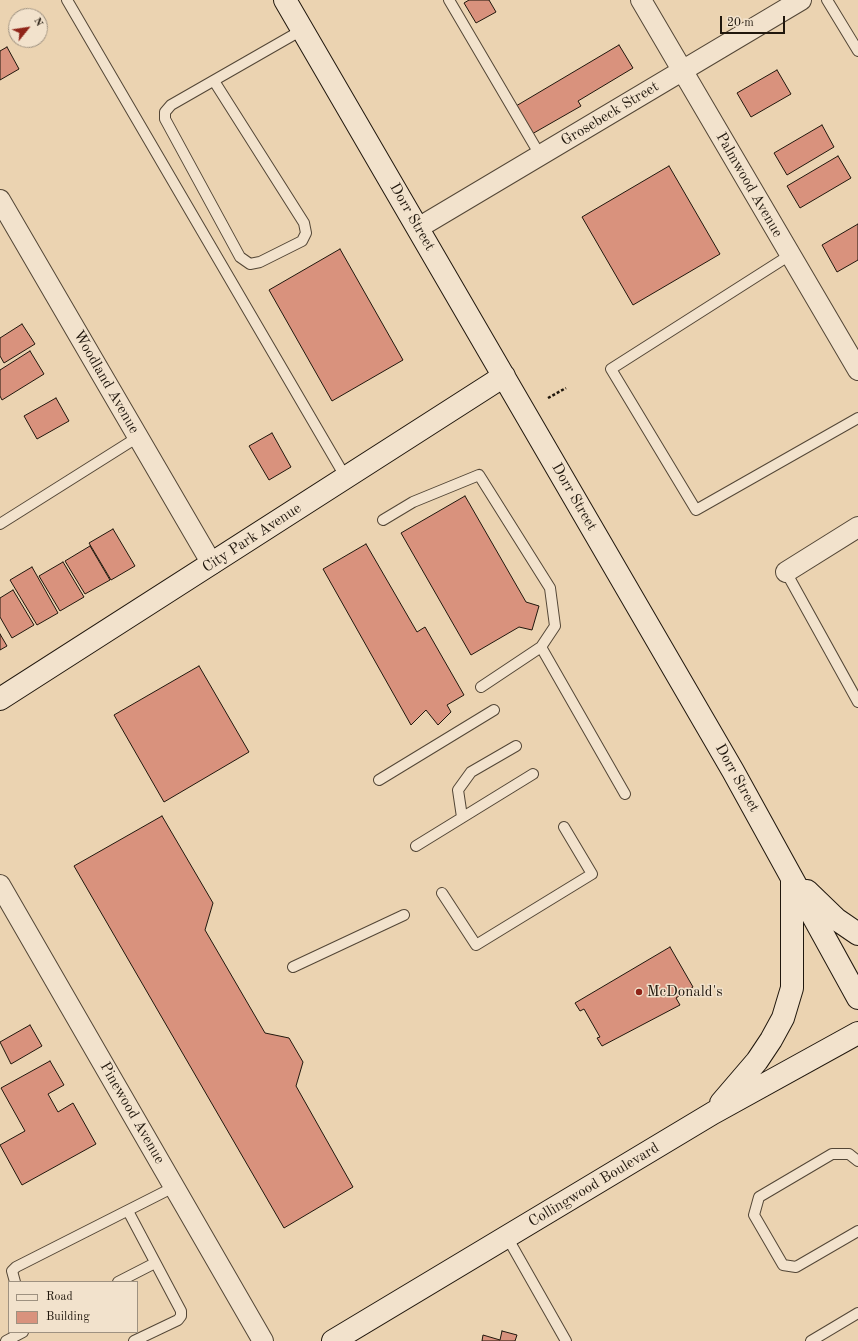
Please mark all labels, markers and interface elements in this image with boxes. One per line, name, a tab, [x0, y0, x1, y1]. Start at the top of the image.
north arrow	[8, 8, 48, 48]
scale bar	[722, 8, 787, 34]
text: N	[31, 16, 45, 29]
text: 20 m	[727, 17, 754, 29]
street label: Grosebeck Street	[558, 78, 662, 150]
street label: Palmwood Avenue	[712, 129, 786, 241]
street label: Dorr Street	[385, 180, 439, 254]
street label: Woodland Avenue	[69, 327, 143, 437]
street label: Dorr Street	[547, 460, 601, 534]
street label: City Park Avenue	[199, 499, 305, 577]
street label: Dorr Street	[711, 741, 763, 815]
place label: McDonald's	[647, 983, 723, 1001]
marker: McDonald's	[634, 987, 644, 997]
street label: Pinewood Avenue	[96, 1059, 168, 1167]
street label: Collingwood Boulevard	[525, 1139, 663, 1231]
legend	[8, 1281, 138, 1333]
text: Road	[46, 1291, 73, 1303]
text: Building	[46, 1311, 90, 1323]

